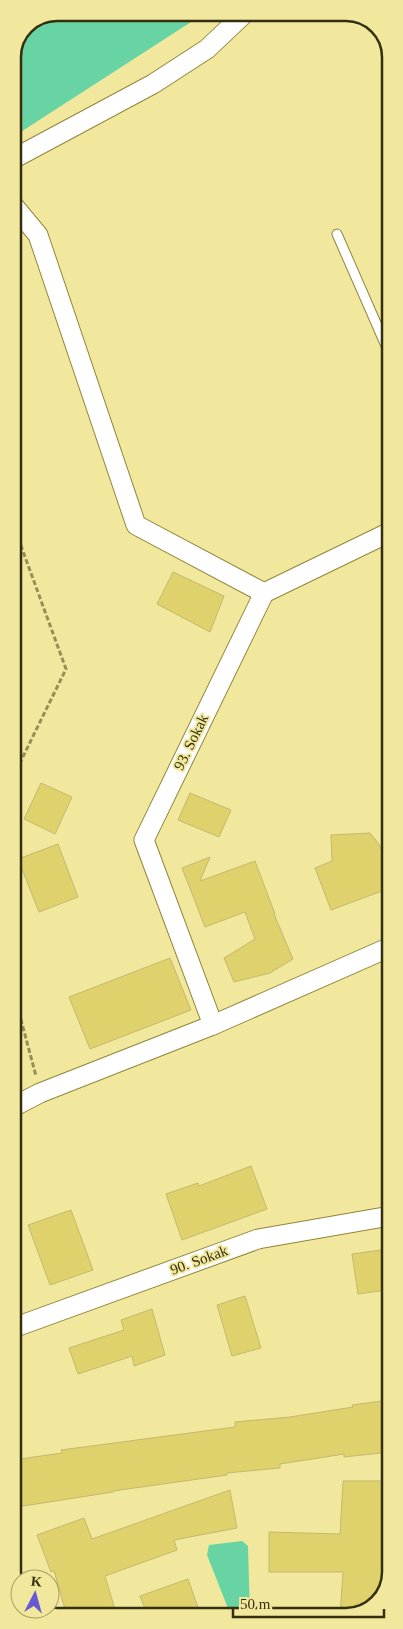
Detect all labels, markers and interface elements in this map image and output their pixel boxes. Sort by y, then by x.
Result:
street label: 93. Sokak [171,711,212,772]
street label: 90. Sokak [168,1242,230,1278]
north arrow [10,1569,60,1619]
text: K [30,1574,43,1590]
scale bar [233,1586,384,1618]
text: 50 m [240,1596,271,1612]

